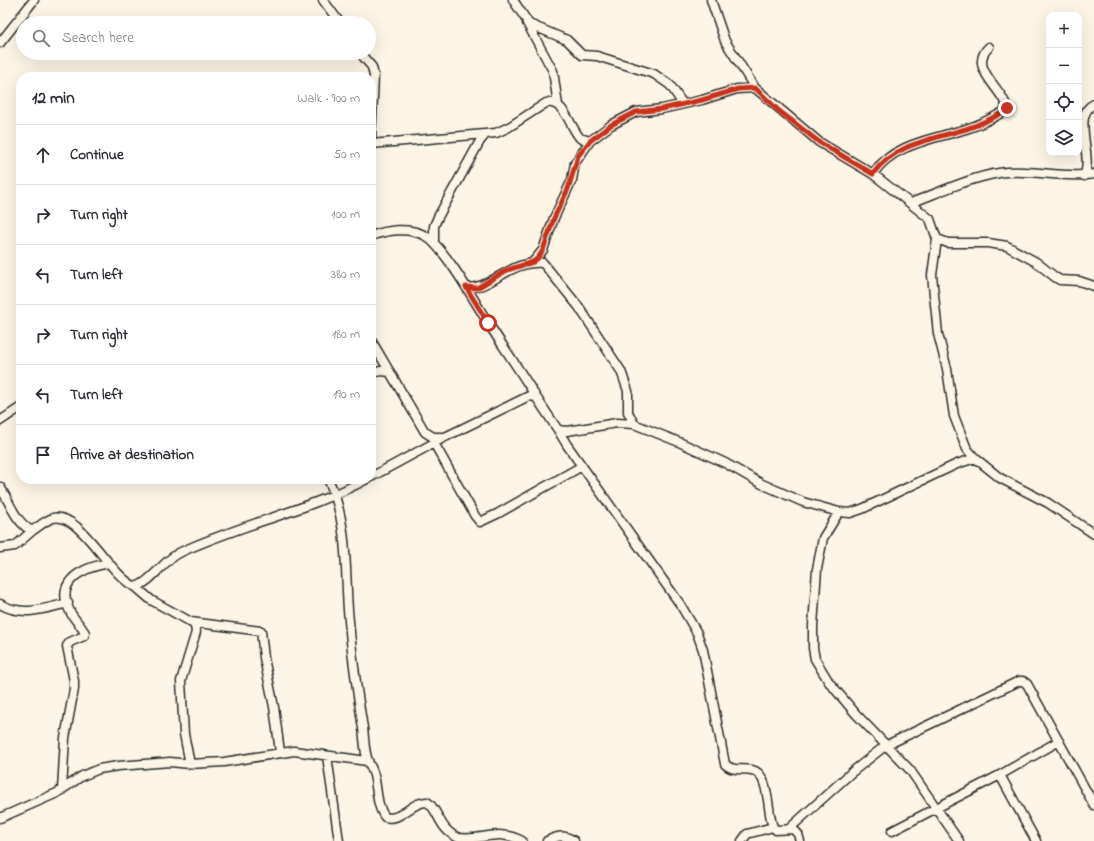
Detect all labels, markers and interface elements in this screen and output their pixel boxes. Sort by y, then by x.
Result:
map controls [1046,12,1082,156]
button: + [1046,12,1082,48]
search box [16,16,376,60]
icon: search [30,27,52,49]
text: Search here [62,27,134,49]
button: − [1046,48,1082,84]
button: locate [1046,84,1082,120]
text: 12 min [32,86,75,111]
text: Walk · 900 m [297,89,360,108]
route end [998,99,1016,117]
button: layers [1046,120,1082,156]
icon: ahead [32,144,54,166]
text: Continue [70,144,124,166]
text: 50 m [334,145,360,164]
icon: right [32,204,54,226]
text: Turn right [70,204,128,226]
text: 100 m [331,205,360,224]
icon: left [32,264,54,286]
text: Turn left [70,264,123,286]
text: 380 m [331,265,360,284]
route start [479,314,497,332]
icon: right [32,324,54,346]
text: Turn right [70,324,128,346]
text: 180 m [332,325,360,344]
icon: left [32,384,54,406]
text: Turn left [70,384,123,406]
text: 190 m [333,385,360,404]
icon: arrive [32,444,54,466]
text: Arrive at destination [70,444,194,466]

